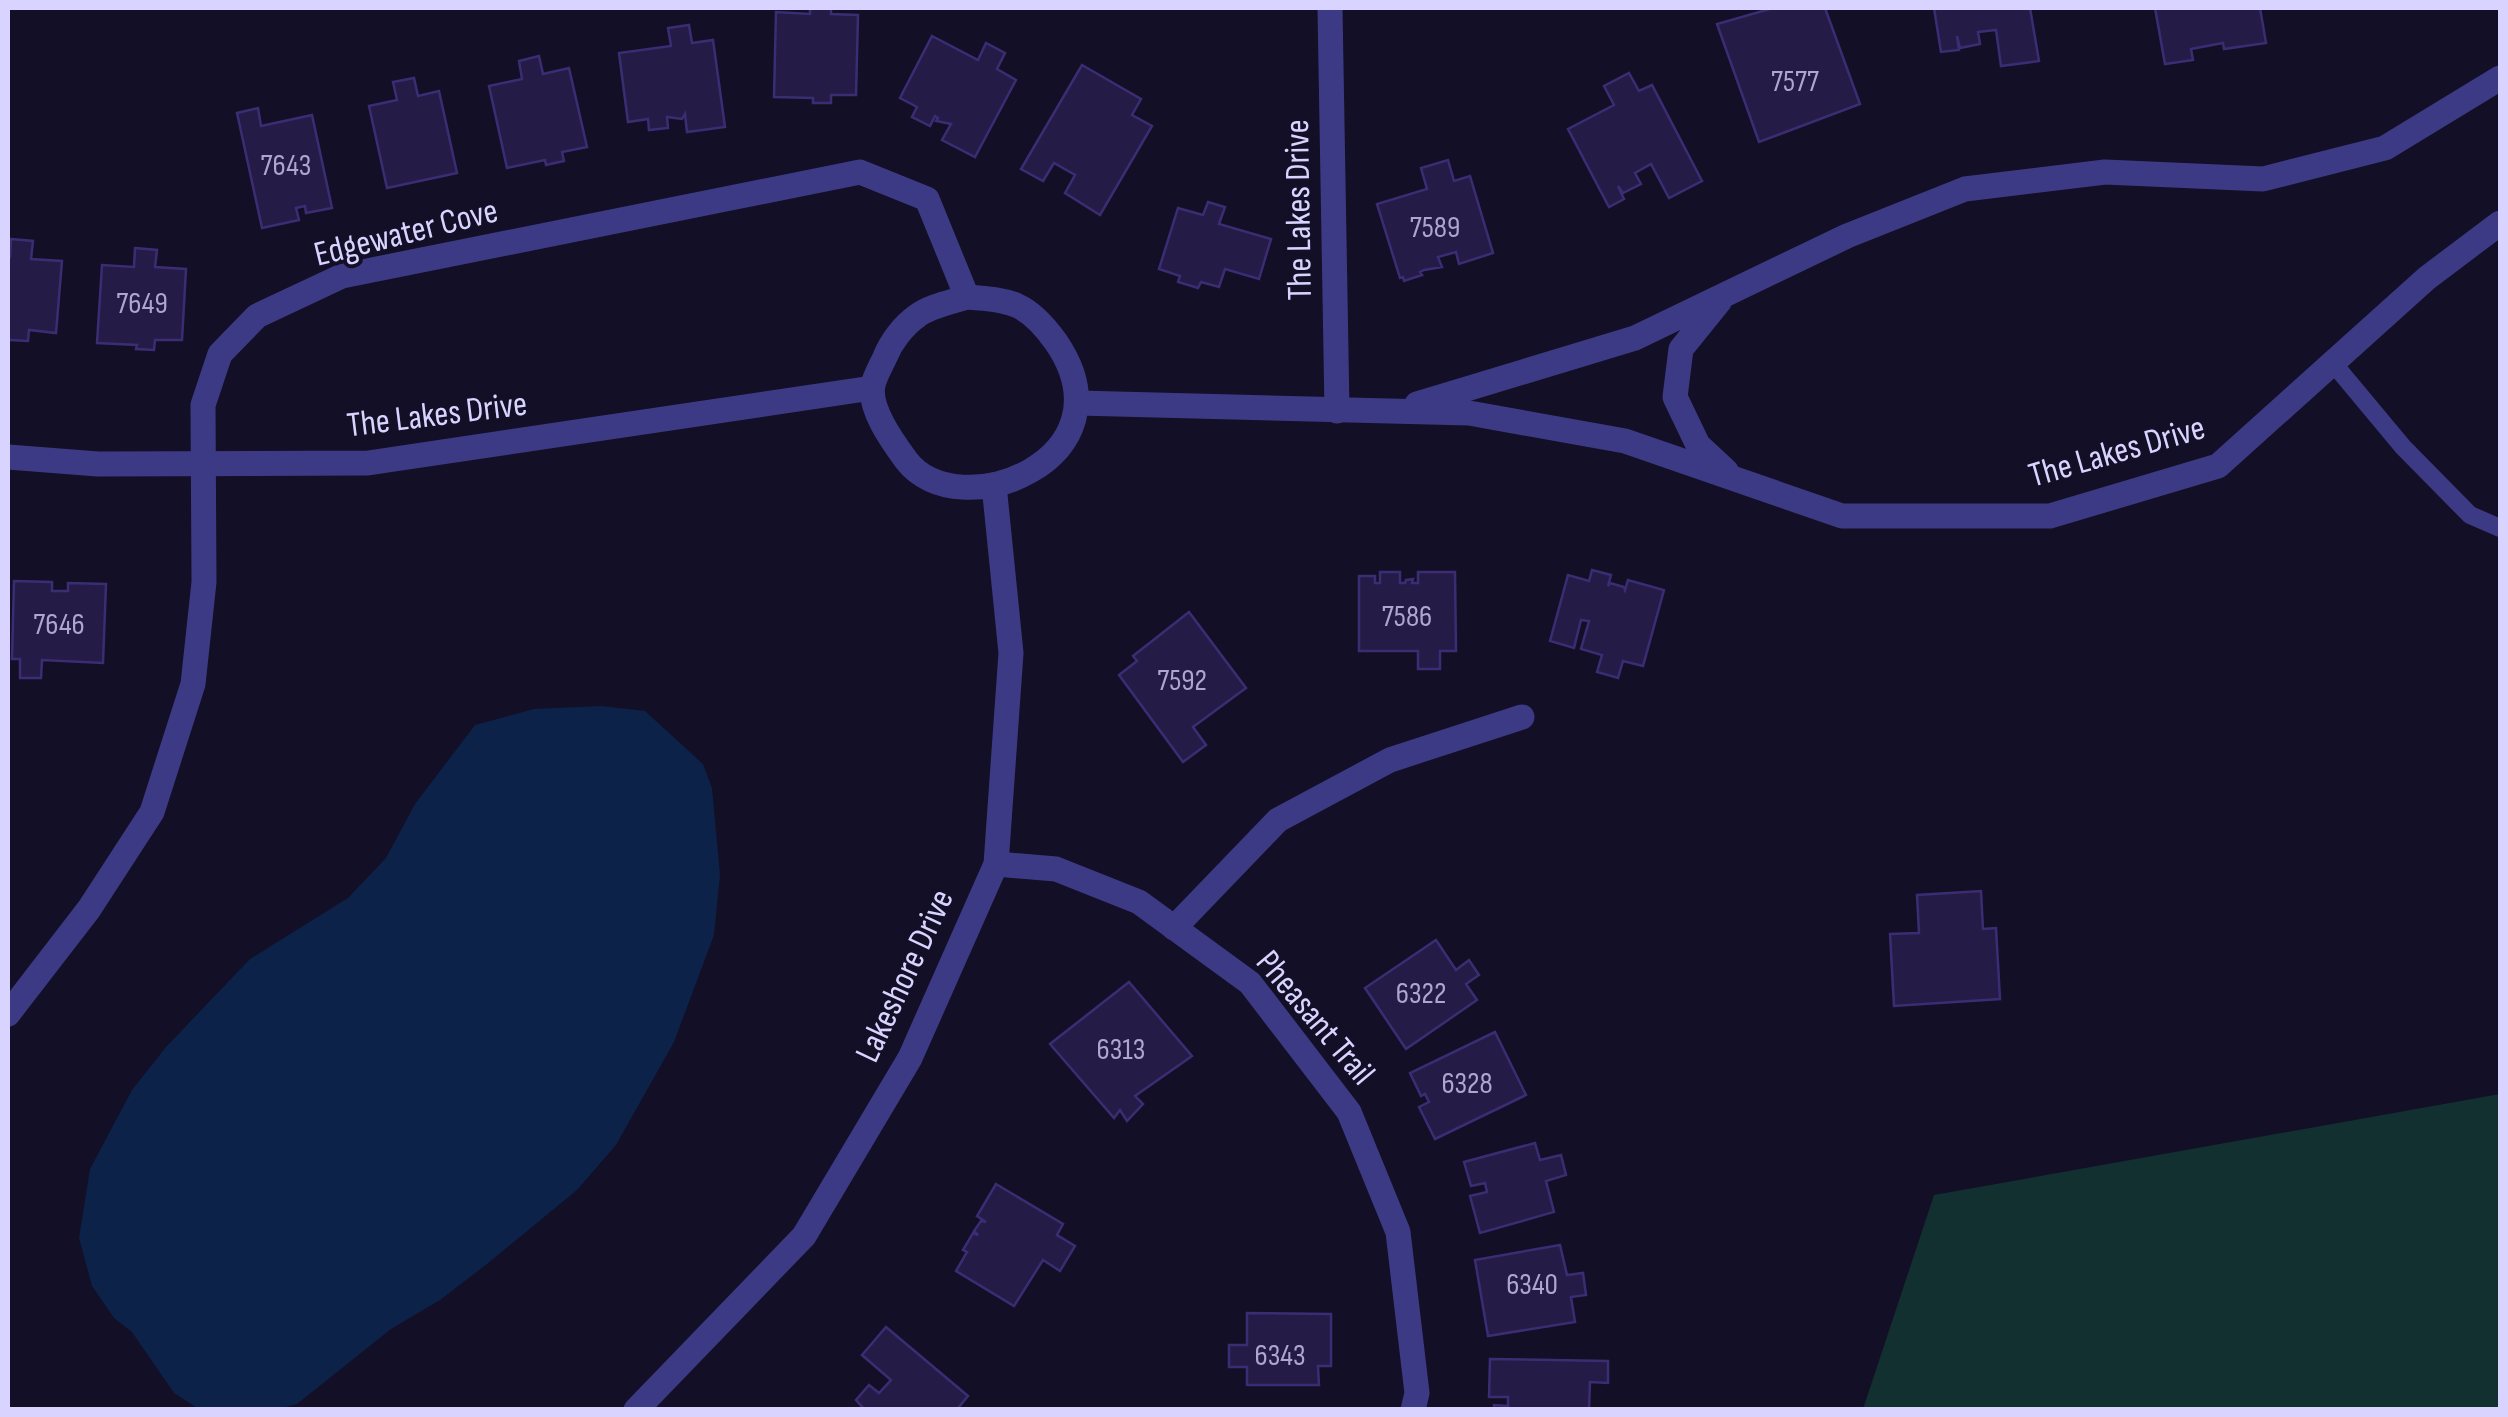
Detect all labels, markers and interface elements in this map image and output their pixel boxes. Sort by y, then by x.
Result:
house number: 7577 [1771,64,1819,100]
street label: The Lakes Drive [1276,119,1322,301]
house number: 7643 [261,148,311,184]
street label: Edgewater Cove [310,189,502,277]
house number: 7589 [1410,210,1460,246]
house number: 7649 [116,286,168,322]
street label: The Lakes Drive [345,383,529,447]
street label: The Lakes Drive [2024,406,2210,498]
house number: 7586 [1382,599,1432,635]
house number: 7646 [33,607,85,643]
house number: 7592 [1157,663,1207,699]
street label: Lakeshore Drive [846,883,964,1069]
street label: Pheasant Trail [1246,942,1384,1094]
house number: 6322 [1396,976,1446,1012]
house number: 6313 [1097,1032,1145,1068]
house number: 6328 [1441,1066,1493,1102]
house number: 6340 [1506,1267,1558,1303]
house number: 6343 [1255,1338,1306,1374]

